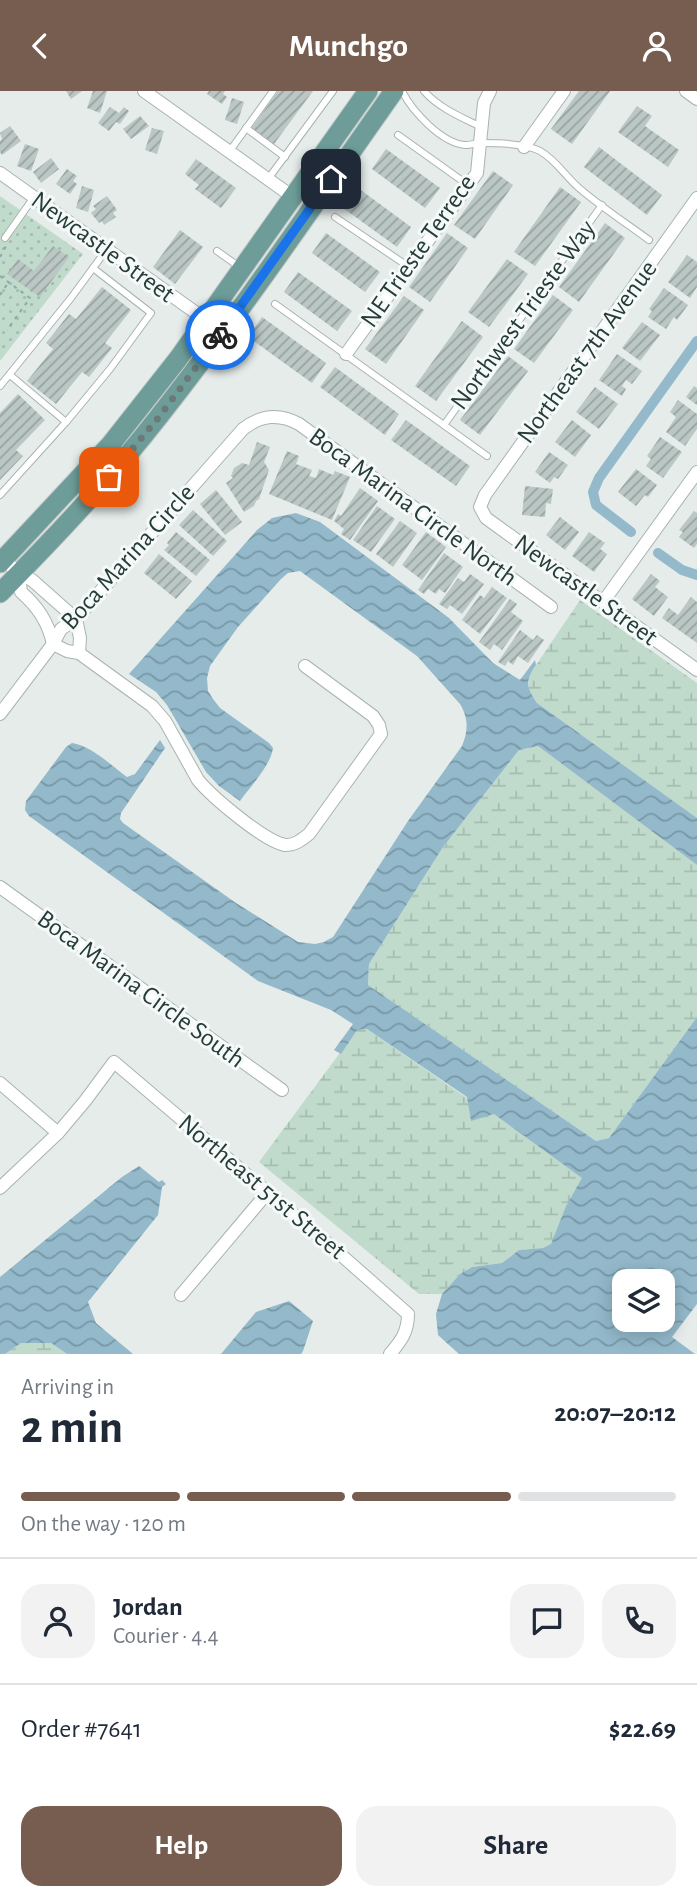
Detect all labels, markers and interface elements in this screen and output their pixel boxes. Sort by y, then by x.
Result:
icon: back [21,27,59,65]
icon: person [638,27,676,65]
text: Munchgo [289,30,408,62]
pin [301,149,361,209]
icon: home [312,160,350,198]
street label: NE Trieste Terrece [356,170,480,332]
street label: Newcastle Street [27,187,179,307]
street label: Northwest Trieste Way [446,216,600,414]
street label: Northeast 7th Avenue [512,256,662,448]
courier [185,300,255,370]
icon: bike [201,316,239,354]
street label: Boca Marina Circle North [304,423,522,591]
pin [79,447,139,507]
icon: bag [90,458,128,496]
street label: Boca Marina Circle [56,479,200,635]
street label: Newcastle Street [510,530,662,650]
street label: Boca Marina Circle South [32,905,250,1073]
street label: Northeast 51st Street [173,1110,351,1264]
map controls [612,1269,675,1332]
button: layers [612,1269,675,1332]
text: Arriving in [21,1376,114,1399]
text: 20:07–20:12 [554,1400,676,1426]
text: 2 min [21,1405,123,1451]
text: On the way · 120 m [21,1513,186,1536]
button: person [21,1584,95,1658]
button: chat [510,1584,584,1658]
button: phone [602,1584,676,1658]
text: Jordan [113,1594,183,1620]
text: Courier · 4.4 [113,1625,219,1648]
text: Order #7641 [21,1716,142,1742]
text: $22.69 [609,1716,676,1742]
button: Help [21,1806,342,1886]
button: Share [356,1806,676,1886]

